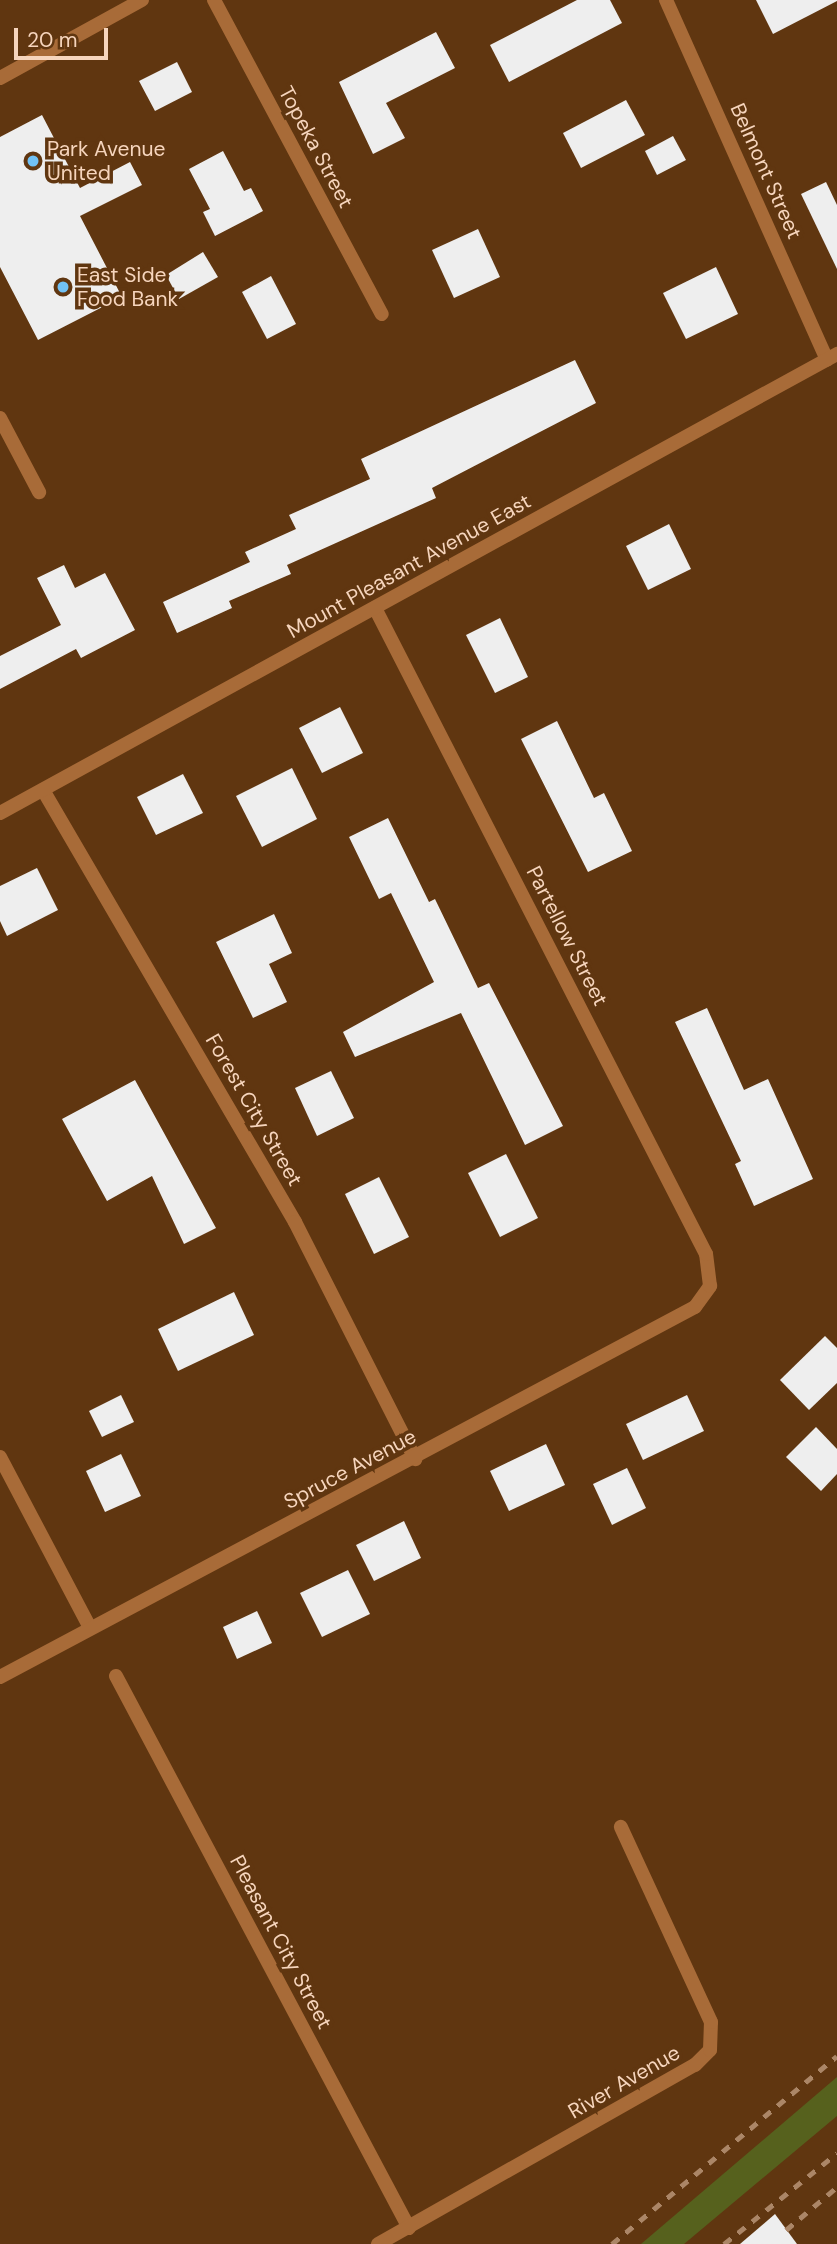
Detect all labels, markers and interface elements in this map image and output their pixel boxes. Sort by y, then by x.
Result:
scale bar [18,14,112,58]
text: 20 m [27,26,78,54]
street label: Topeka Street [273,82,359,212]
street label: Belmont Street [725,99,807,243]
place label: Park Avenue United [47,136,165,186]
marker: Park Avenue United [25,153,41,169]
place label: East Side Food Bank [77,262,178,312]
marker: East Side Food Bank [55,279,71,295]
street label: Mount Pleasant Avenue East [283,488,535,644]
street label: Partellow Street [521,862,613,1010]
street label: Forest City Street [200,1029,308,1191]
street label: Spruce Avenue [280,1424,420,1514]
street label: Pleasant City Street [225,1851,337,2033]
street label: River Avenue [564,2040,684,2124]

